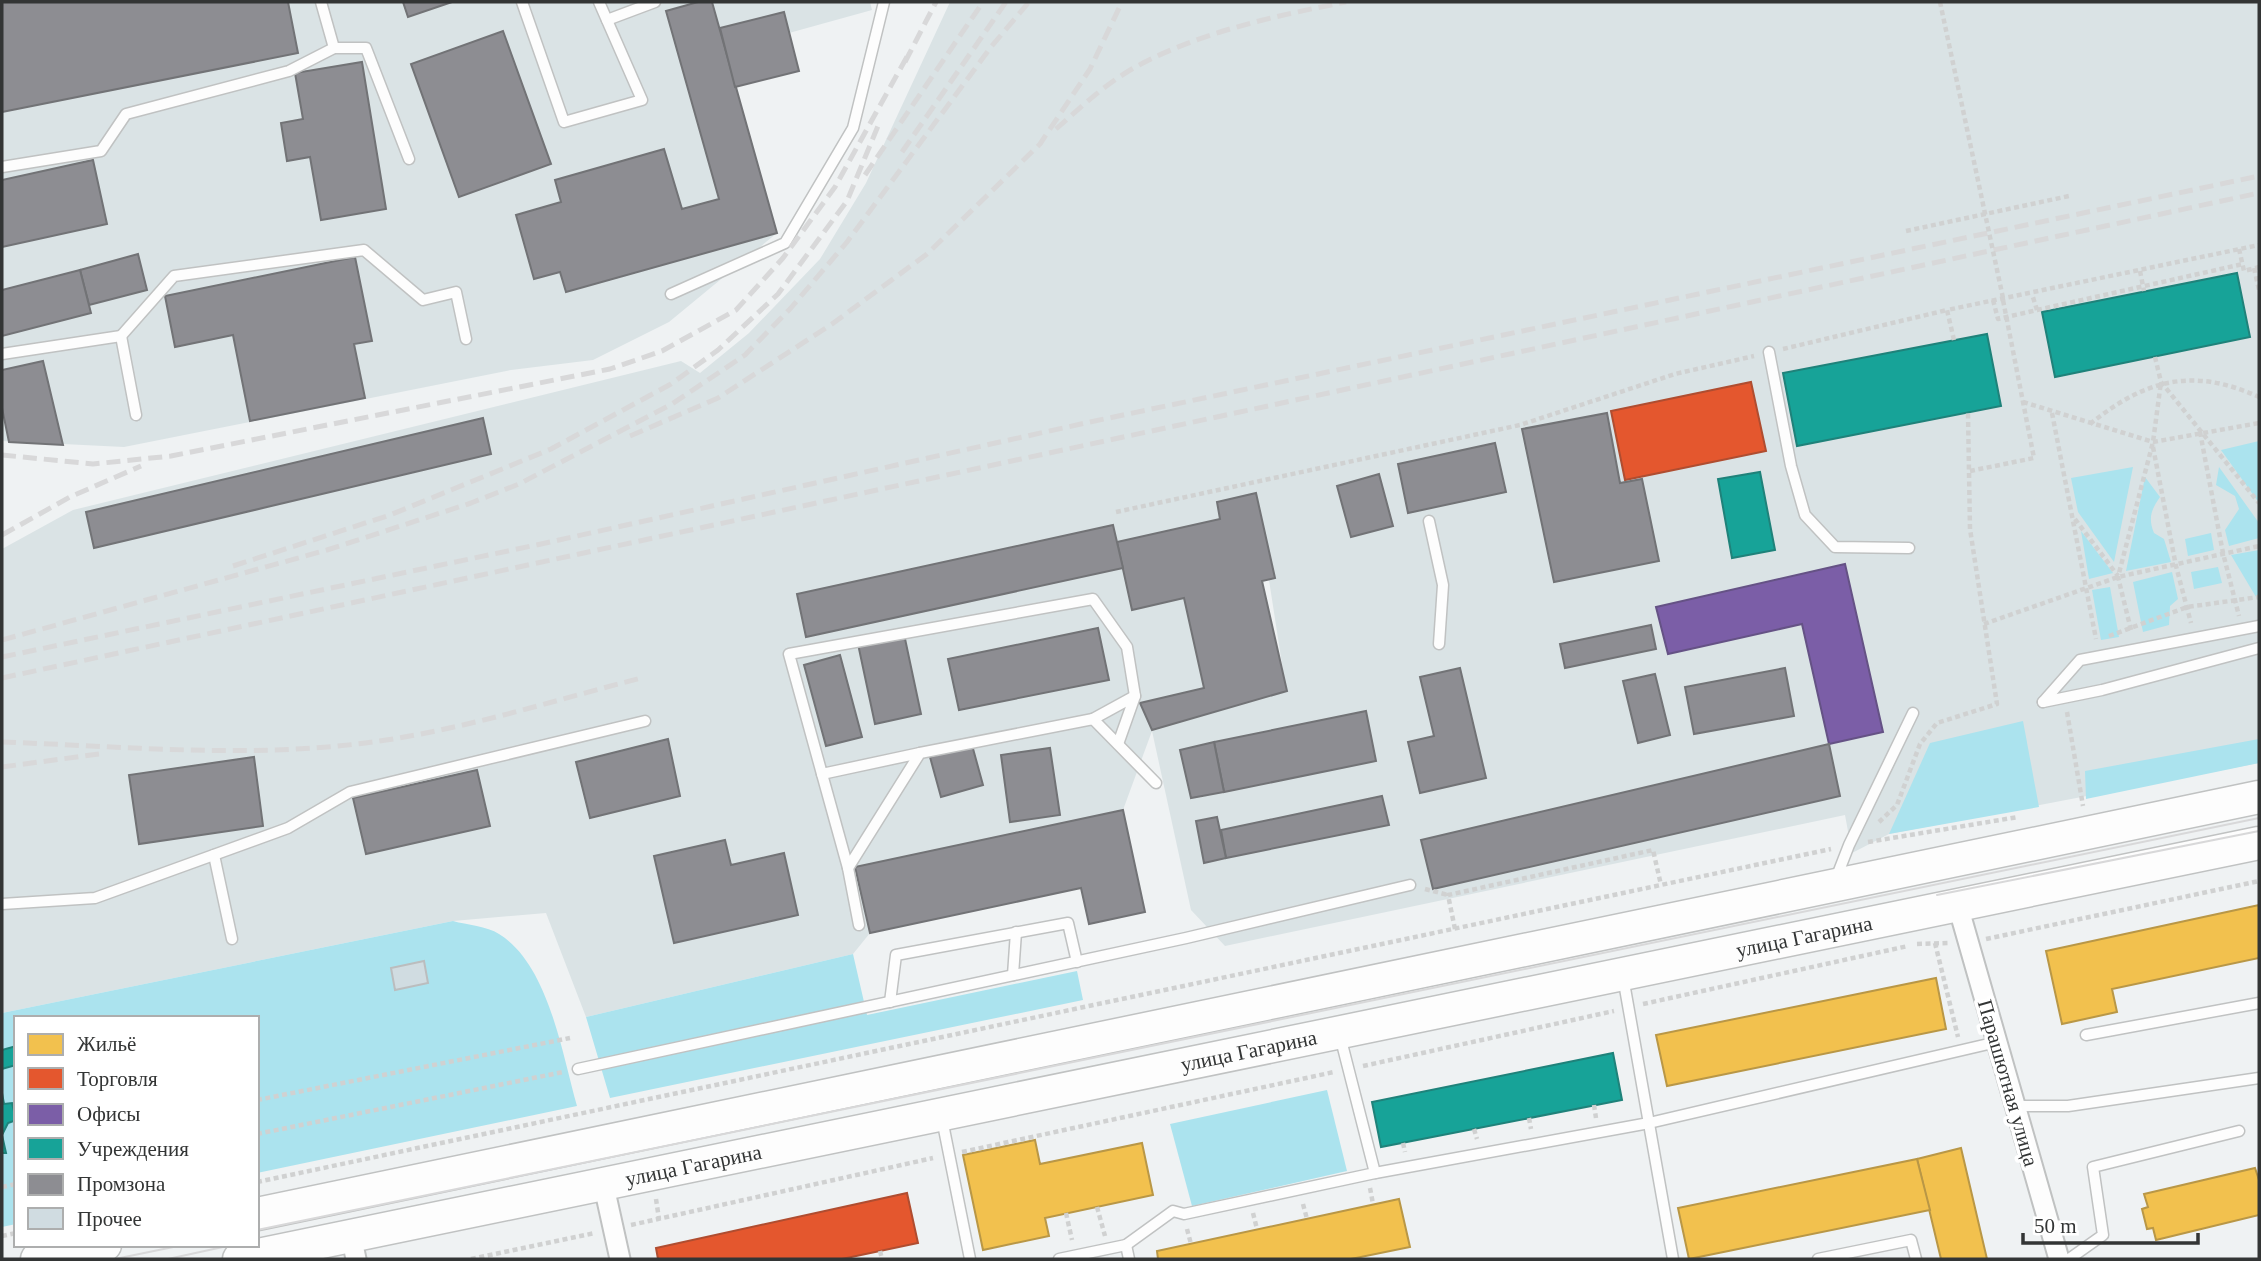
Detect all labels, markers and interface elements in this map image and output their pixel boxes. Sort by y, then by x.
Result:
street label: улица Гагарина [1734,911,1875,962]
street label: Парашютная улица [1973,997,2043,1170]
legend [14,1016,259,1247]
street label: улица Гагарина [1179,1025,1320,1077]
text: Жильё [77,1032,136,1056]
text: Торговля [77,1067,158,1091]
text: Офисы [77,1102,140,1126]
text: Учреждения [77,1137,189,1161]
street label: улица Гагарина [623,1140,764,1191]
text: Промзона [77,1172,166,1196]
scale bar [2023,1202,2198,1246]
text: Прочее [77,1207,142,1231]
text: 50 m [2034,1214,2077,1238]

